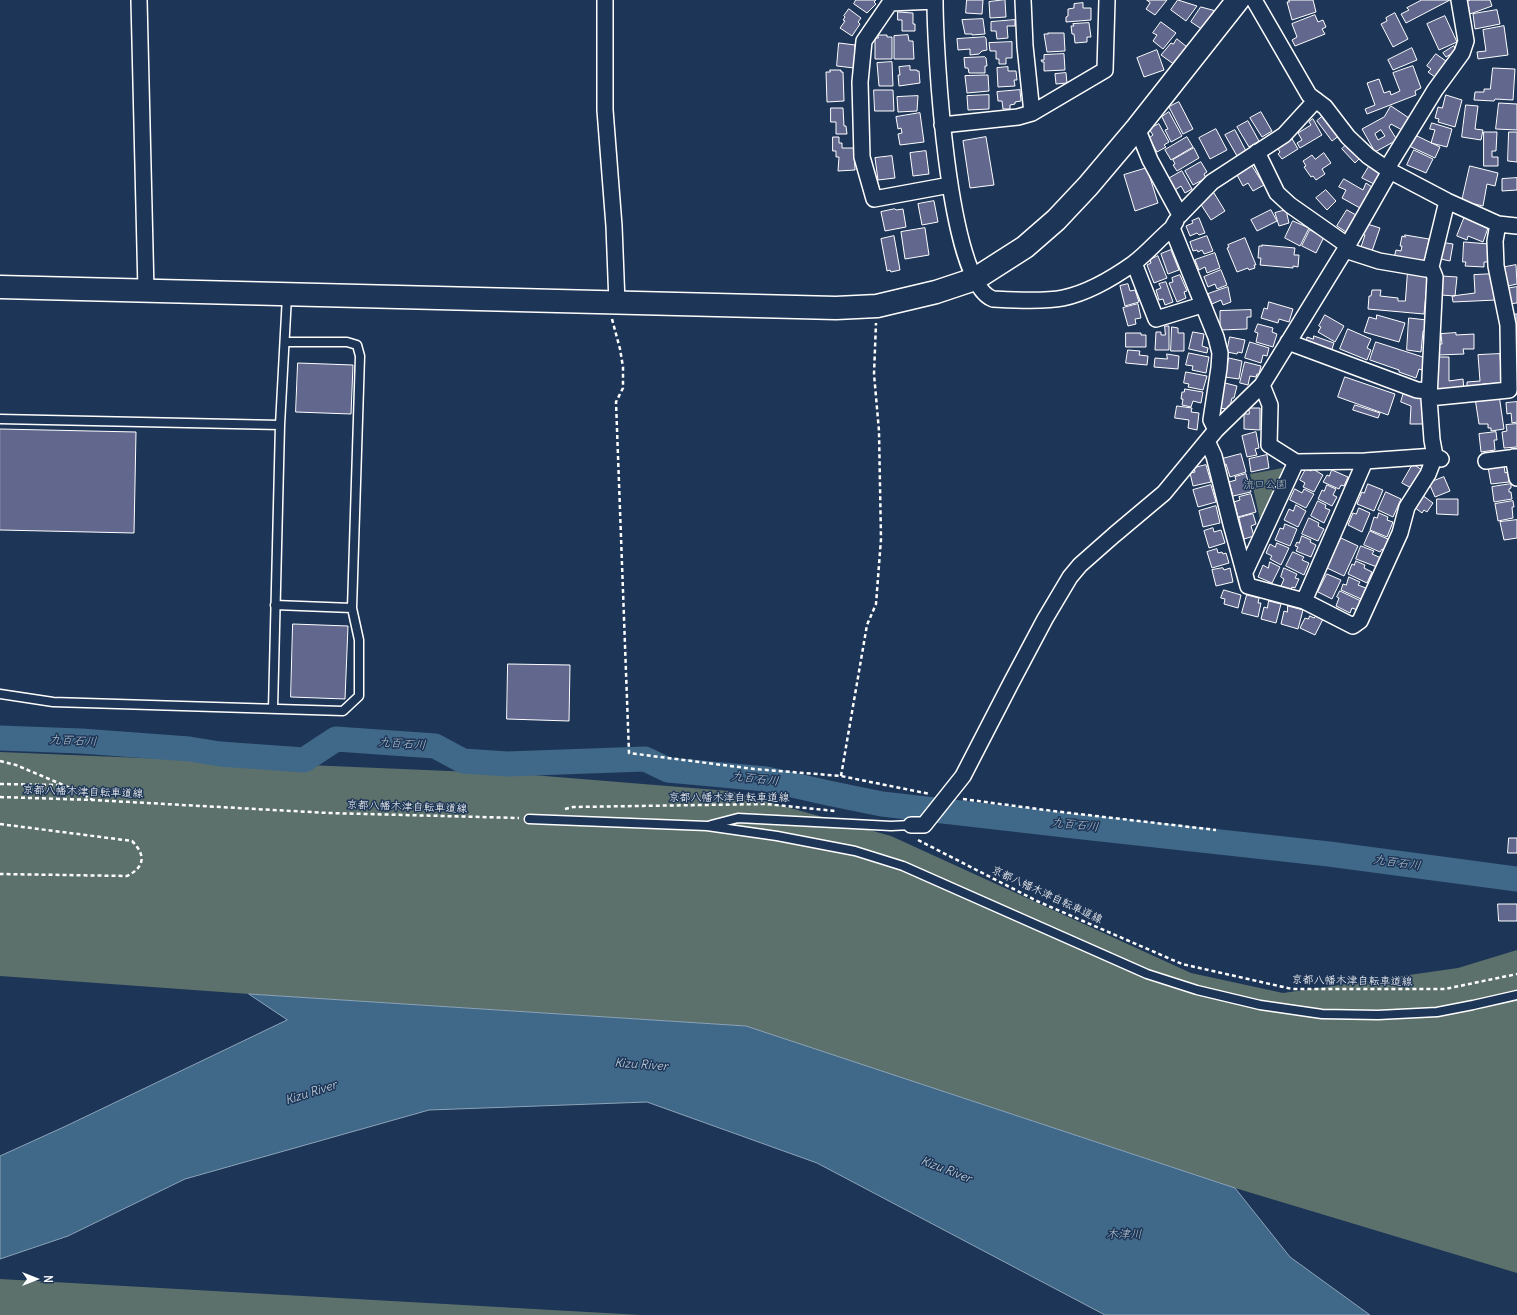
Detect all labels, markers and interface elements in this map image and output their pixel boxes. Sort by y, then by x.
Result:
park label: 流口公園 [1243,478,1287,492]
water label: 九百石川 [49,733,97,749]
water label: 九百石川 [378,735,426,753]
water label: 九百石川 [730,769,780,789]
street label: 京都八幡木津自転車道線 [22,783,144,801]
street label: 京都八幡木津自転車道線 [669,791,789,805]
street label: 京都八幡木津自転車道線 [346,798,468,816]
water label: 九百石川 [1050,815,1100,835]
water label: 九百石川 [1372,853,1422,873]
street label: 京都八幡木津自転車道線 [989,863,1105,927]
street label: 京都八幡木津自転車道線 [1291,973,1413,989]
water label: Kizu River [614,1056,668,1074]
water label: Kizu River [283,1078,339,1108]
water label: Kizu River [919,1154,973,1186]
water label: 木津川 [1106,1228,1142,1242]
north arrow [16,1259,56,1299]
text: N [41,1275,55,1283]

